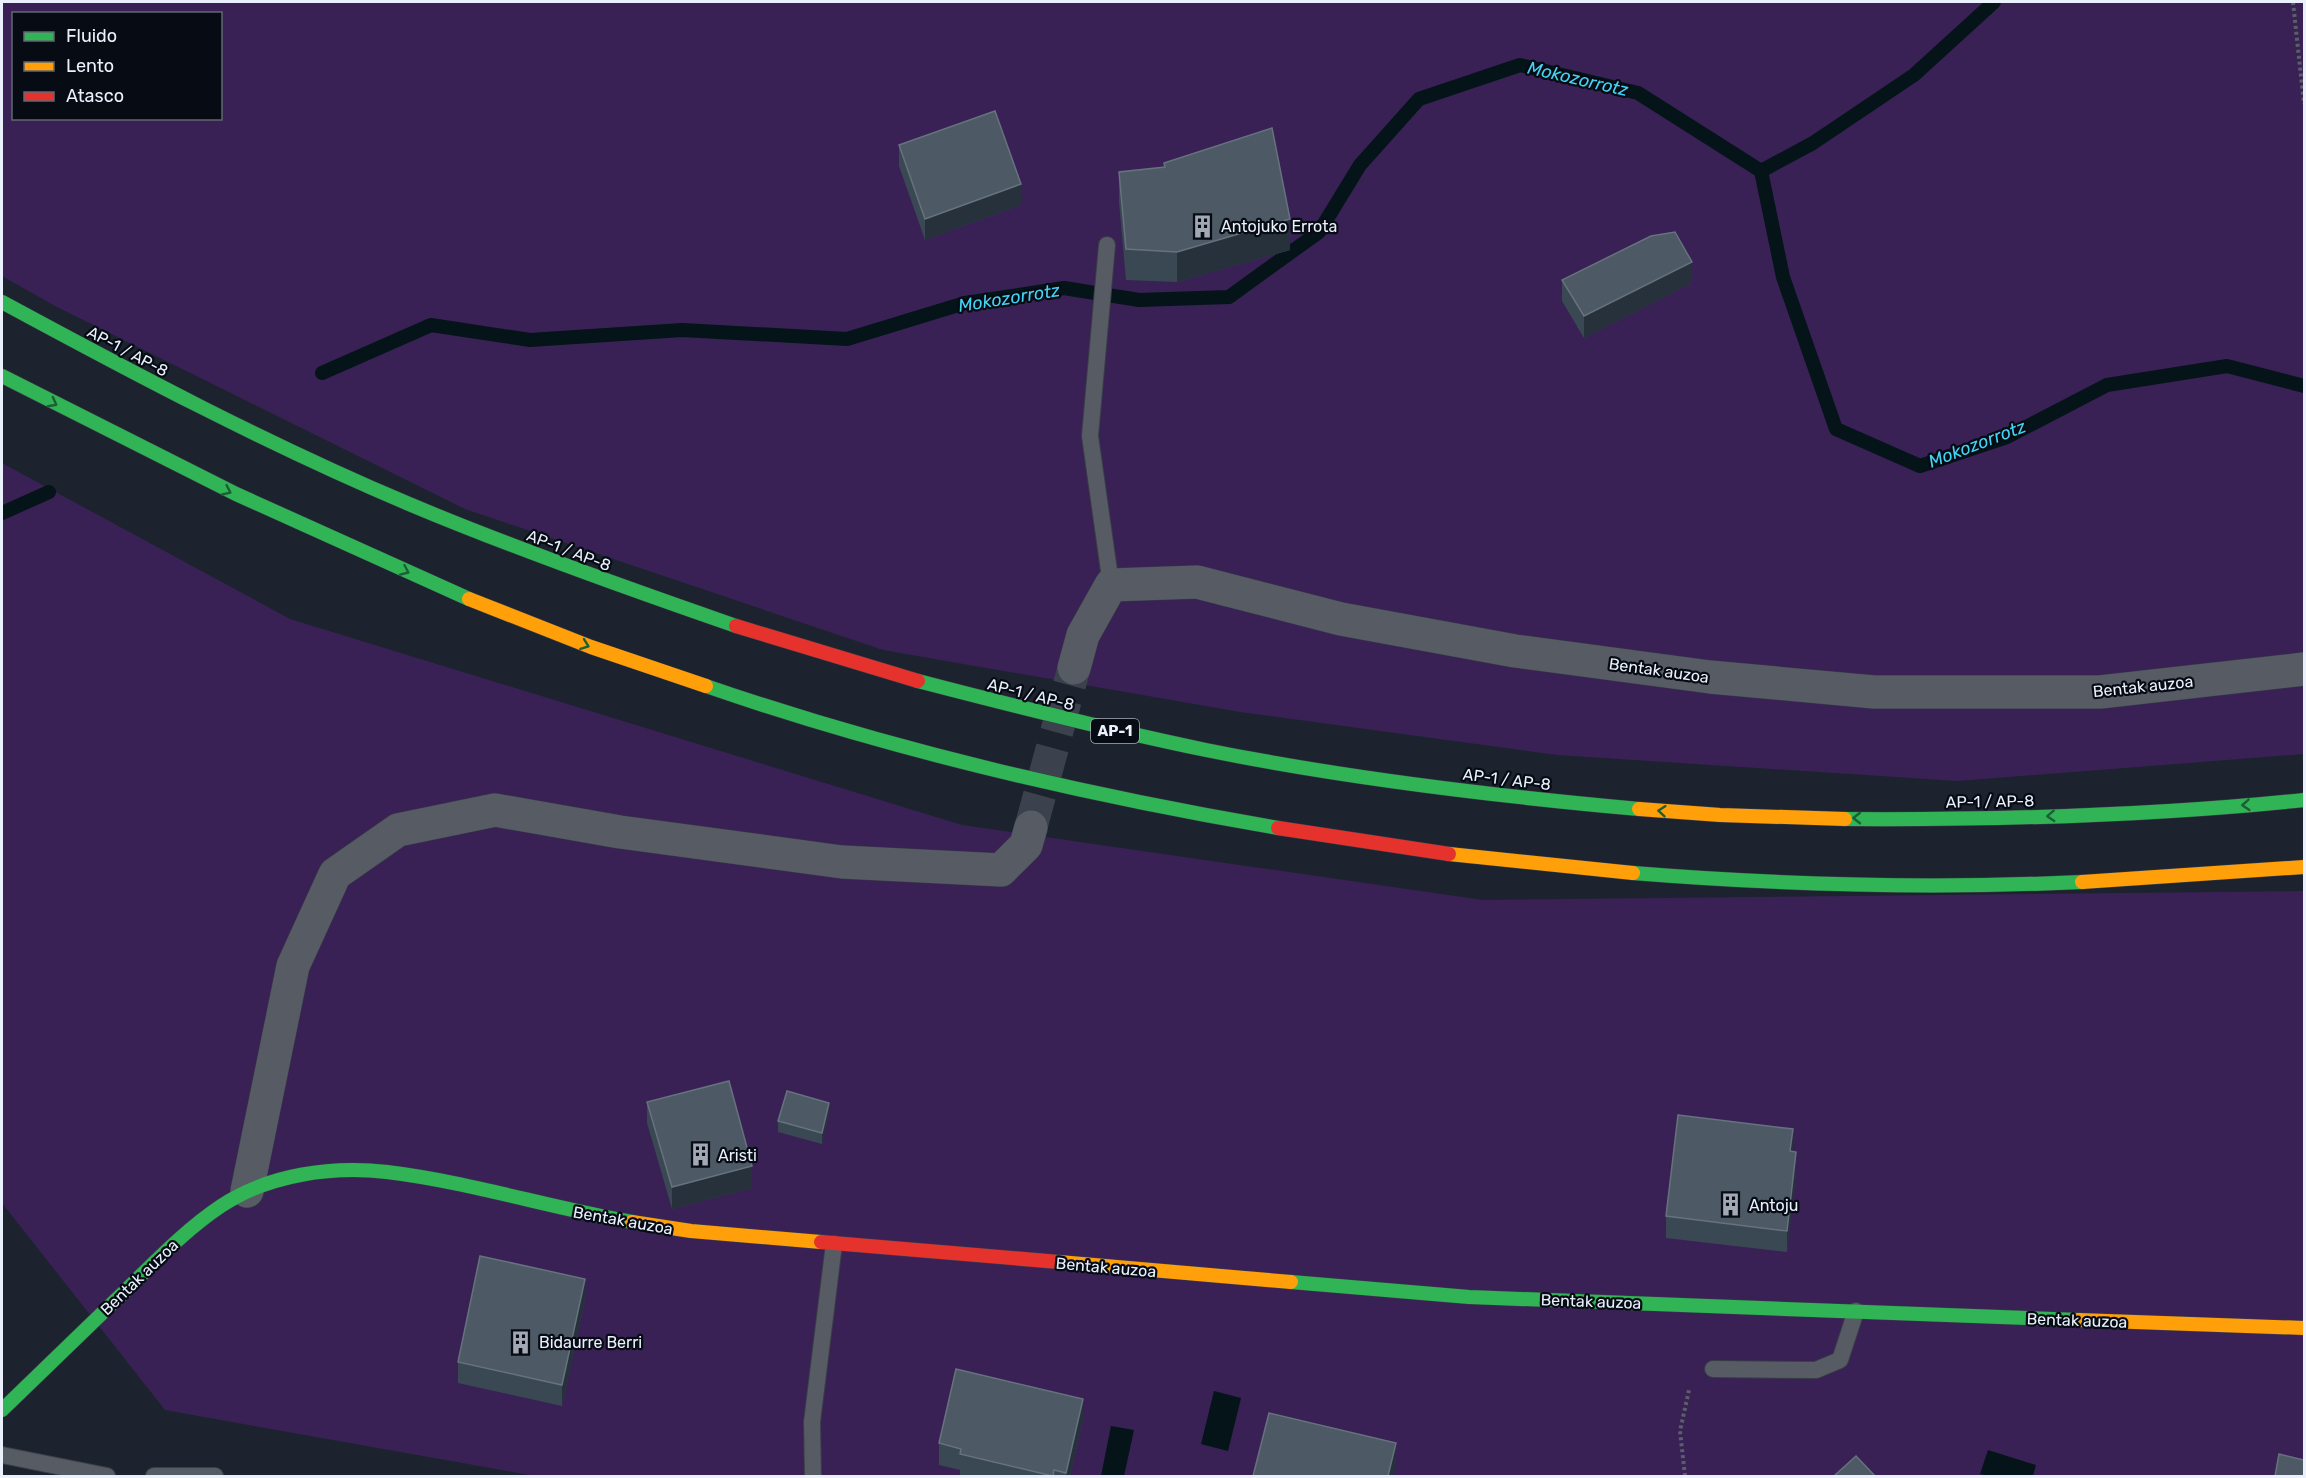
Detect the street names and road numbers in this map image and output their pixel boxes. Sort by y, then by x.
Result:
street label: AP-1 / AP-8 [84,322,171,381]
street label: AP-1 / AP-8 [524,526,614,575]
street label: Bentak auzoa [1608,654,1710,687]
street label: Bentak auzoa [2092,672,2194,701]
street label: AP-1 / AP-8 [986,675,1076,714]
road number: AP-1 [1091,719,1139,743]
street label: AP-1 / AP-8 [1462,765,1552,794]
street label: AP-1 / AP-8 [1946,791,2034,812]
street label: Bentak auzoa [572,1202,674,1239]
street label: Bentak auzoa [96,1235,182,1319]
street label: Bentak auzoa [1055,1254,1157,1281]
street label: Bentak auzoa [1540,1290,1642,1313]
street label: Bentak auzoa [2026,1309,2128,1332]

